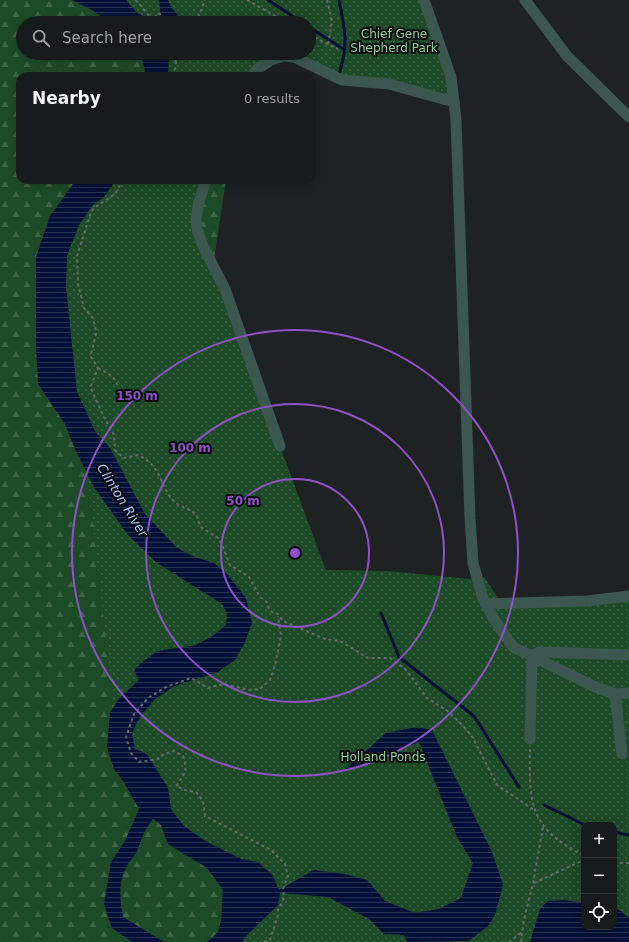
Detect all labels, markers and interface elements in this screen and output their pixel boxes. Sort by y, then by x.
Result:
search box [16,16,316,60]
icon: search [30,27,52,49]
park label: Chief Gene Shepherd Park [350,27,438,55]
text: Search here [62,29,152,47]
text: Nearby [32,88,101,108]
text: 0 results [244,91,300,106]
text: 150 m [116,389,158,403]
text: 100 m [169,441,211,455]
water label: Clinton River [94,461,152,541]
text: 50 m [226,494,260,508]
centre of rings [288,546,302,560]
park label: Holland Ponds [340,750,426,764]
map controls [581,822,617,930]
button: + [581,822,617,858]
button: − [581,858,617,894]
button: locate [581,894,617,930]

